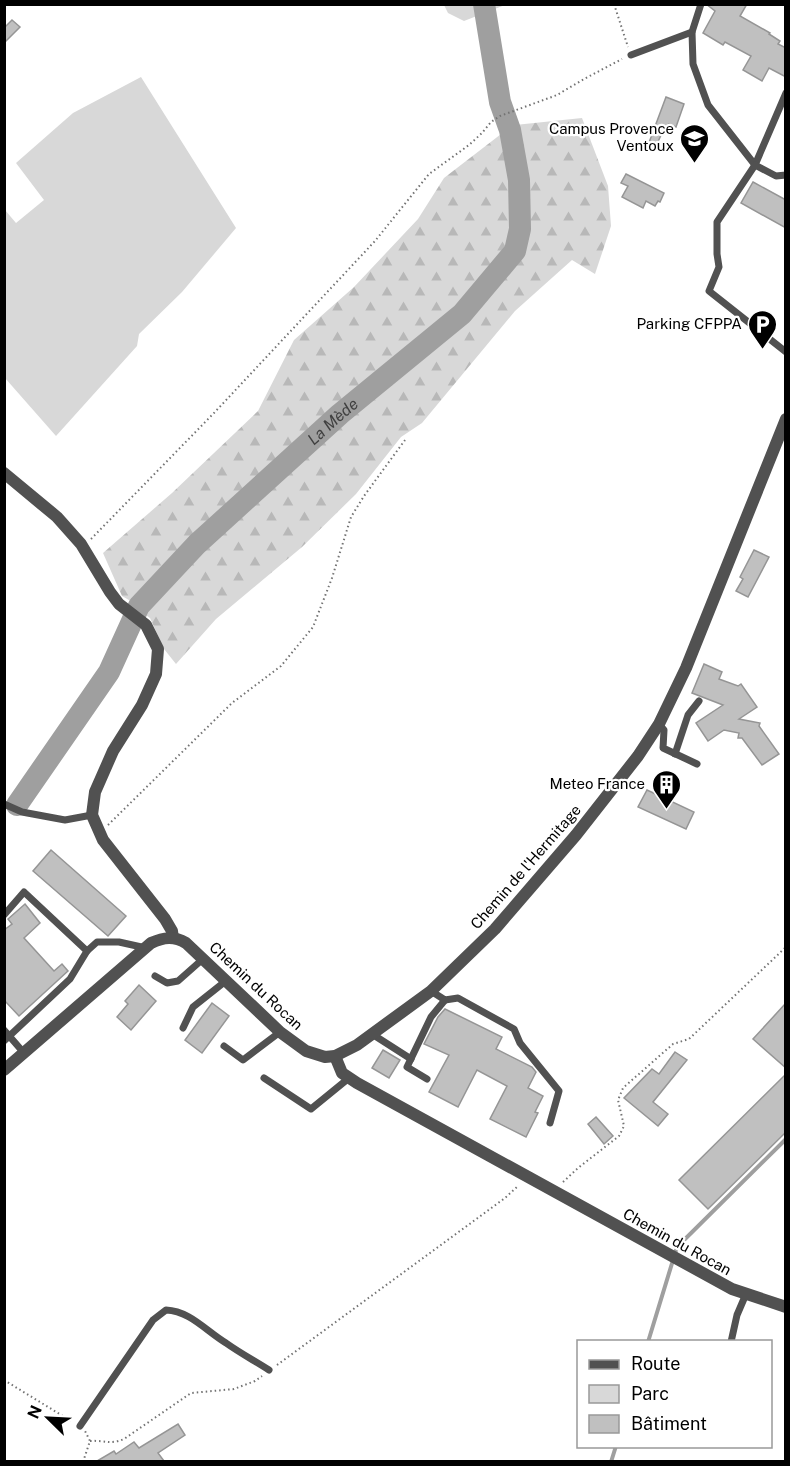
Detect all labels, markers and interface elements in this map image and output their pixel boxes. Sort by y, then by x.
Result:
place label: Campus Provence Ventoux [549,120,674,154]
school or university icon: Campus Provence Ventoux [679,122,711,164]
parking icon: Parking CFPPA [747,308,779,350]
place label: Parking CFPPA [636,315,742,332]
water label: La Mède [304,394,362,449]
building icon: Meteo France [650,768,682,810]
place label: Meteo France [549,775,645,792]
street label: Chemin de l'Hermitage [467,801,584,932]
street label: Chemin du Rocan [206,938,306,1033]
street label: Chemin du Rocan [620,1205,734,1278]
legend [577,1340,772,1448]
text: Route [631,1353,680,1374]
text: Parc [631,1383,669,1404]
north arrow [18,1388,78,1448]
text: N [24,1403,46,1422]
text: Bâtiment [631,1413,707,1434]

